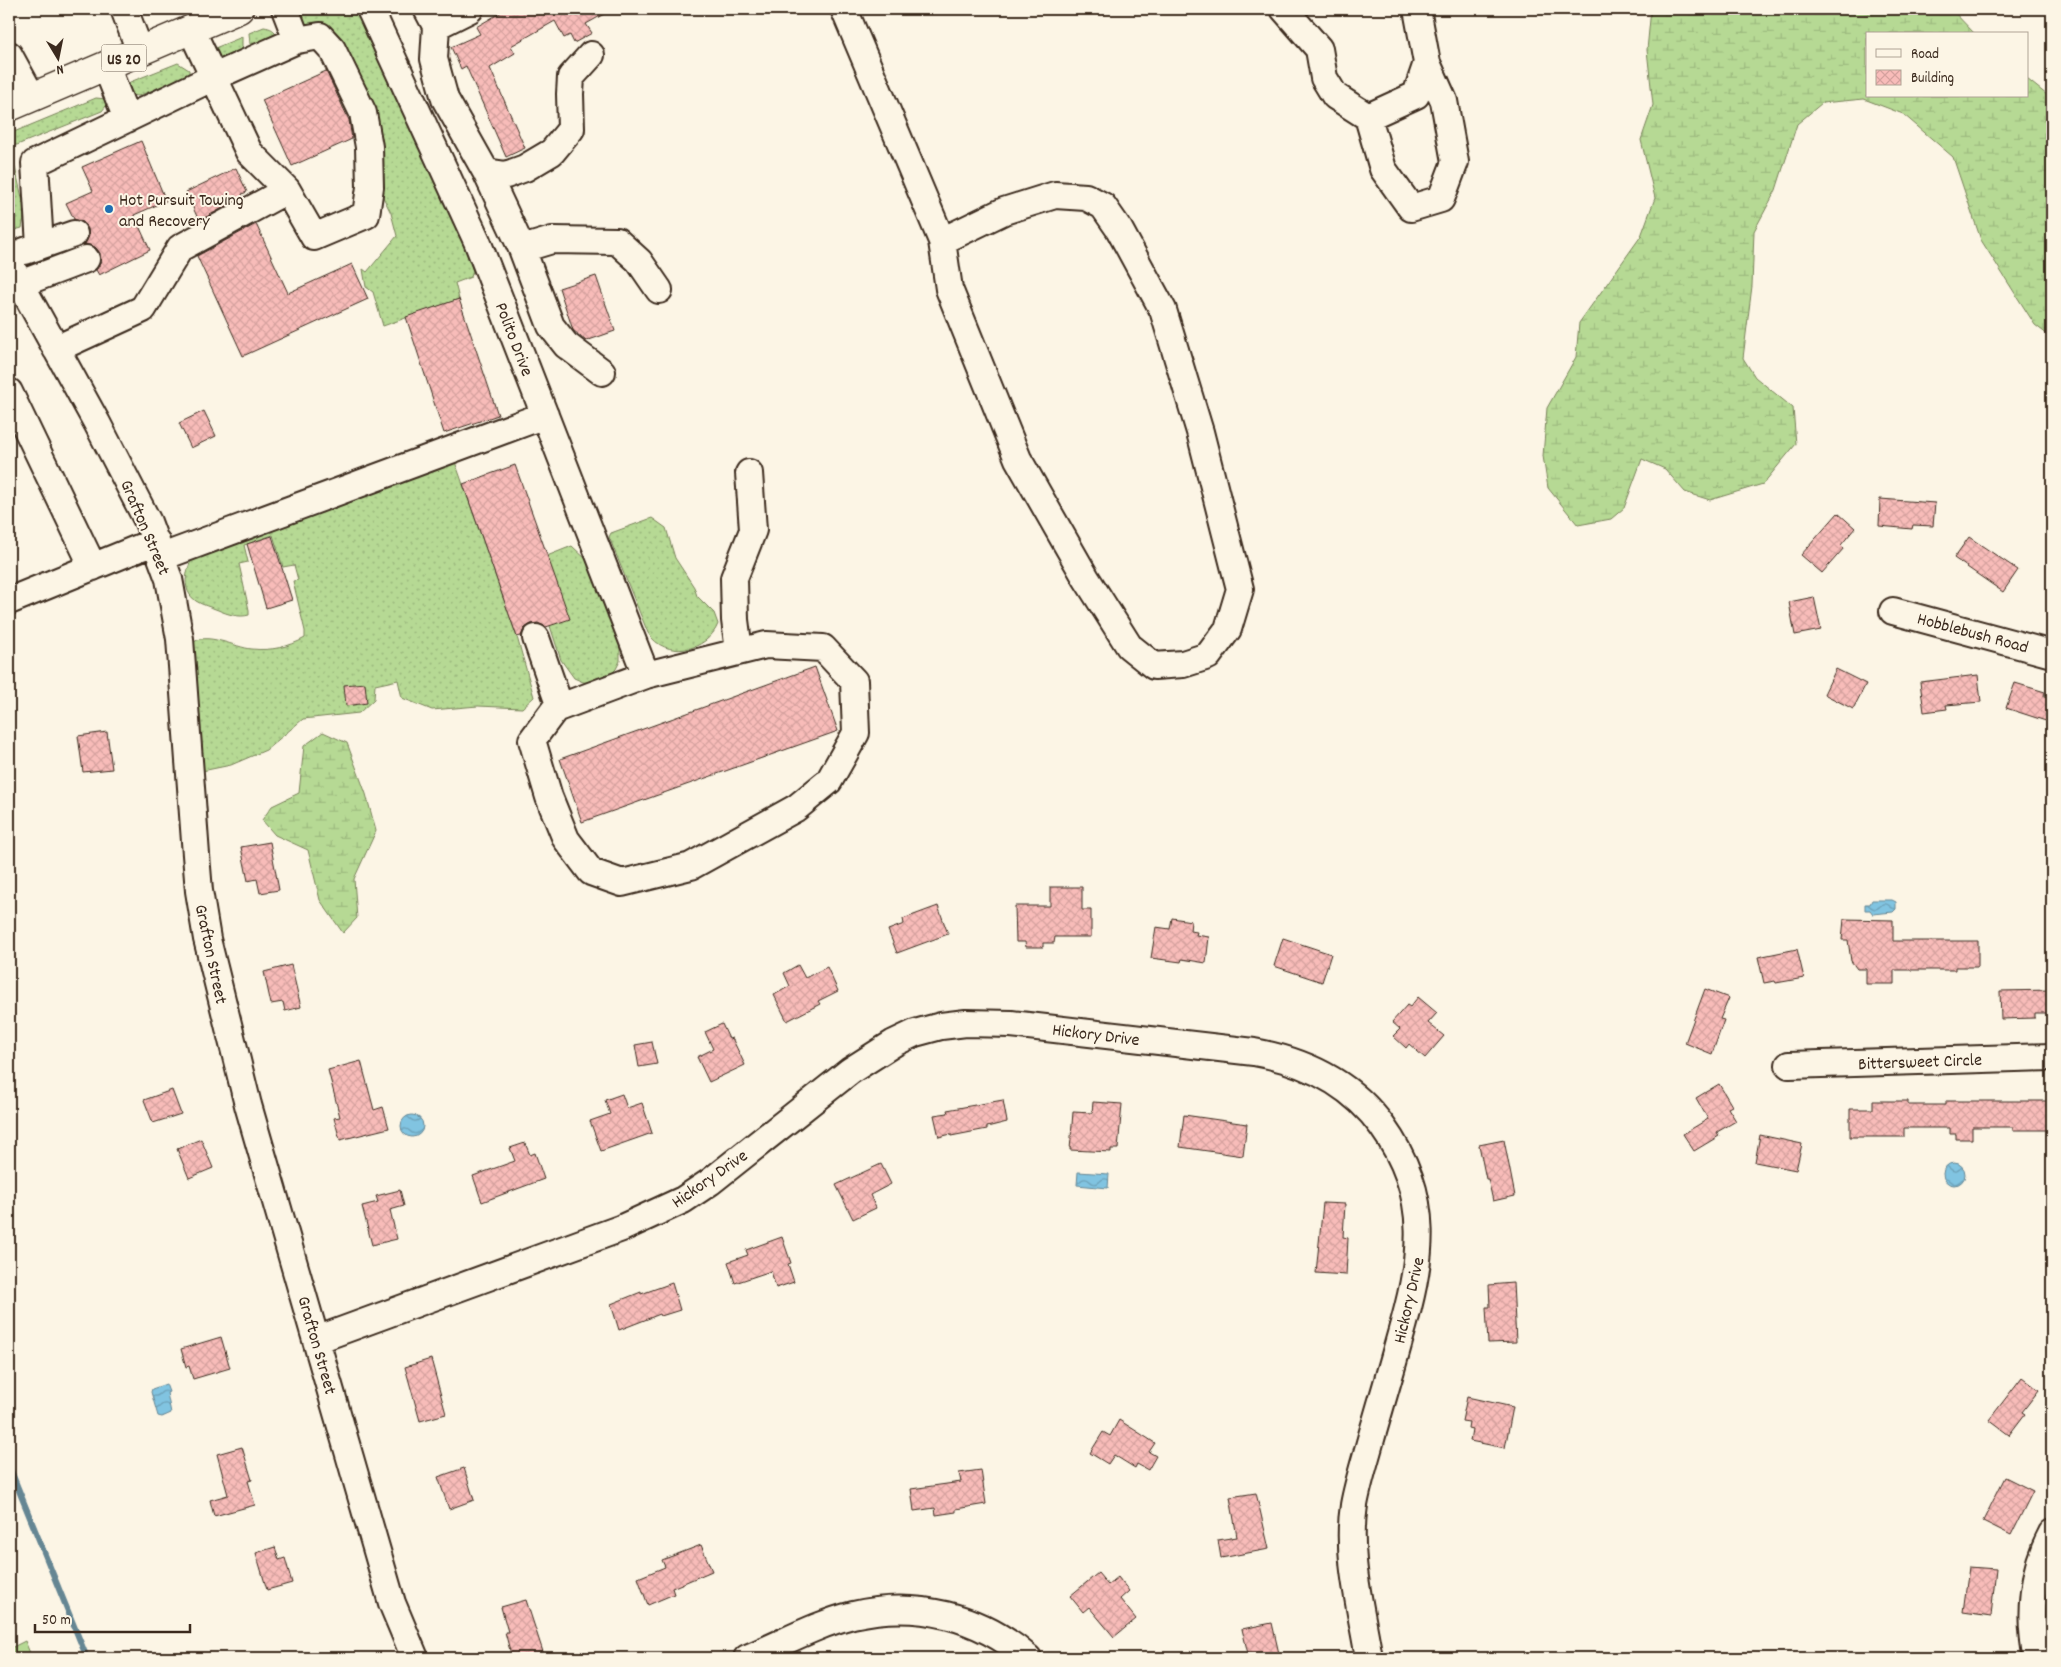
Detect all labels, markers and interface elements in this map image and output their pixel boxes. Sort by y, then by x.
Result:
north arrow [32,32,82,82]
legend [1866,32,2028,98]
road number: US 20 [102,44,146,72]
text: Road [1911,44,1939,66]
text: N [55,58,65,79]
text: Building [1911,68,1954,90]
place label: Hot Pursuit Towing and Recovery [119,189,244,235]
marker: Hot Pursuit Towing and Recovery [103,203,115,215]
street label: Polito Drive [487,299,538,380]
street label: Grafton Street [112,476,175,580]
street label: Hobblebush Road [1914,608,2031,661]
street label: Grafton Street [187,902,232,1007]
street label: Hickory Drive [1051,1019,1141,1054]
street label: Bittersweet Circle [1858,1049,1982,1078]
street label: Hickory Drive [667,1145,754,1216]
street label: Hickory Drive [1388,1255,1433,1346]
street label: Grafton Street [290,1294,342,1398]
scale bar [35,1602,190,1634]
text: 50 m [42,1610,71,1632]

